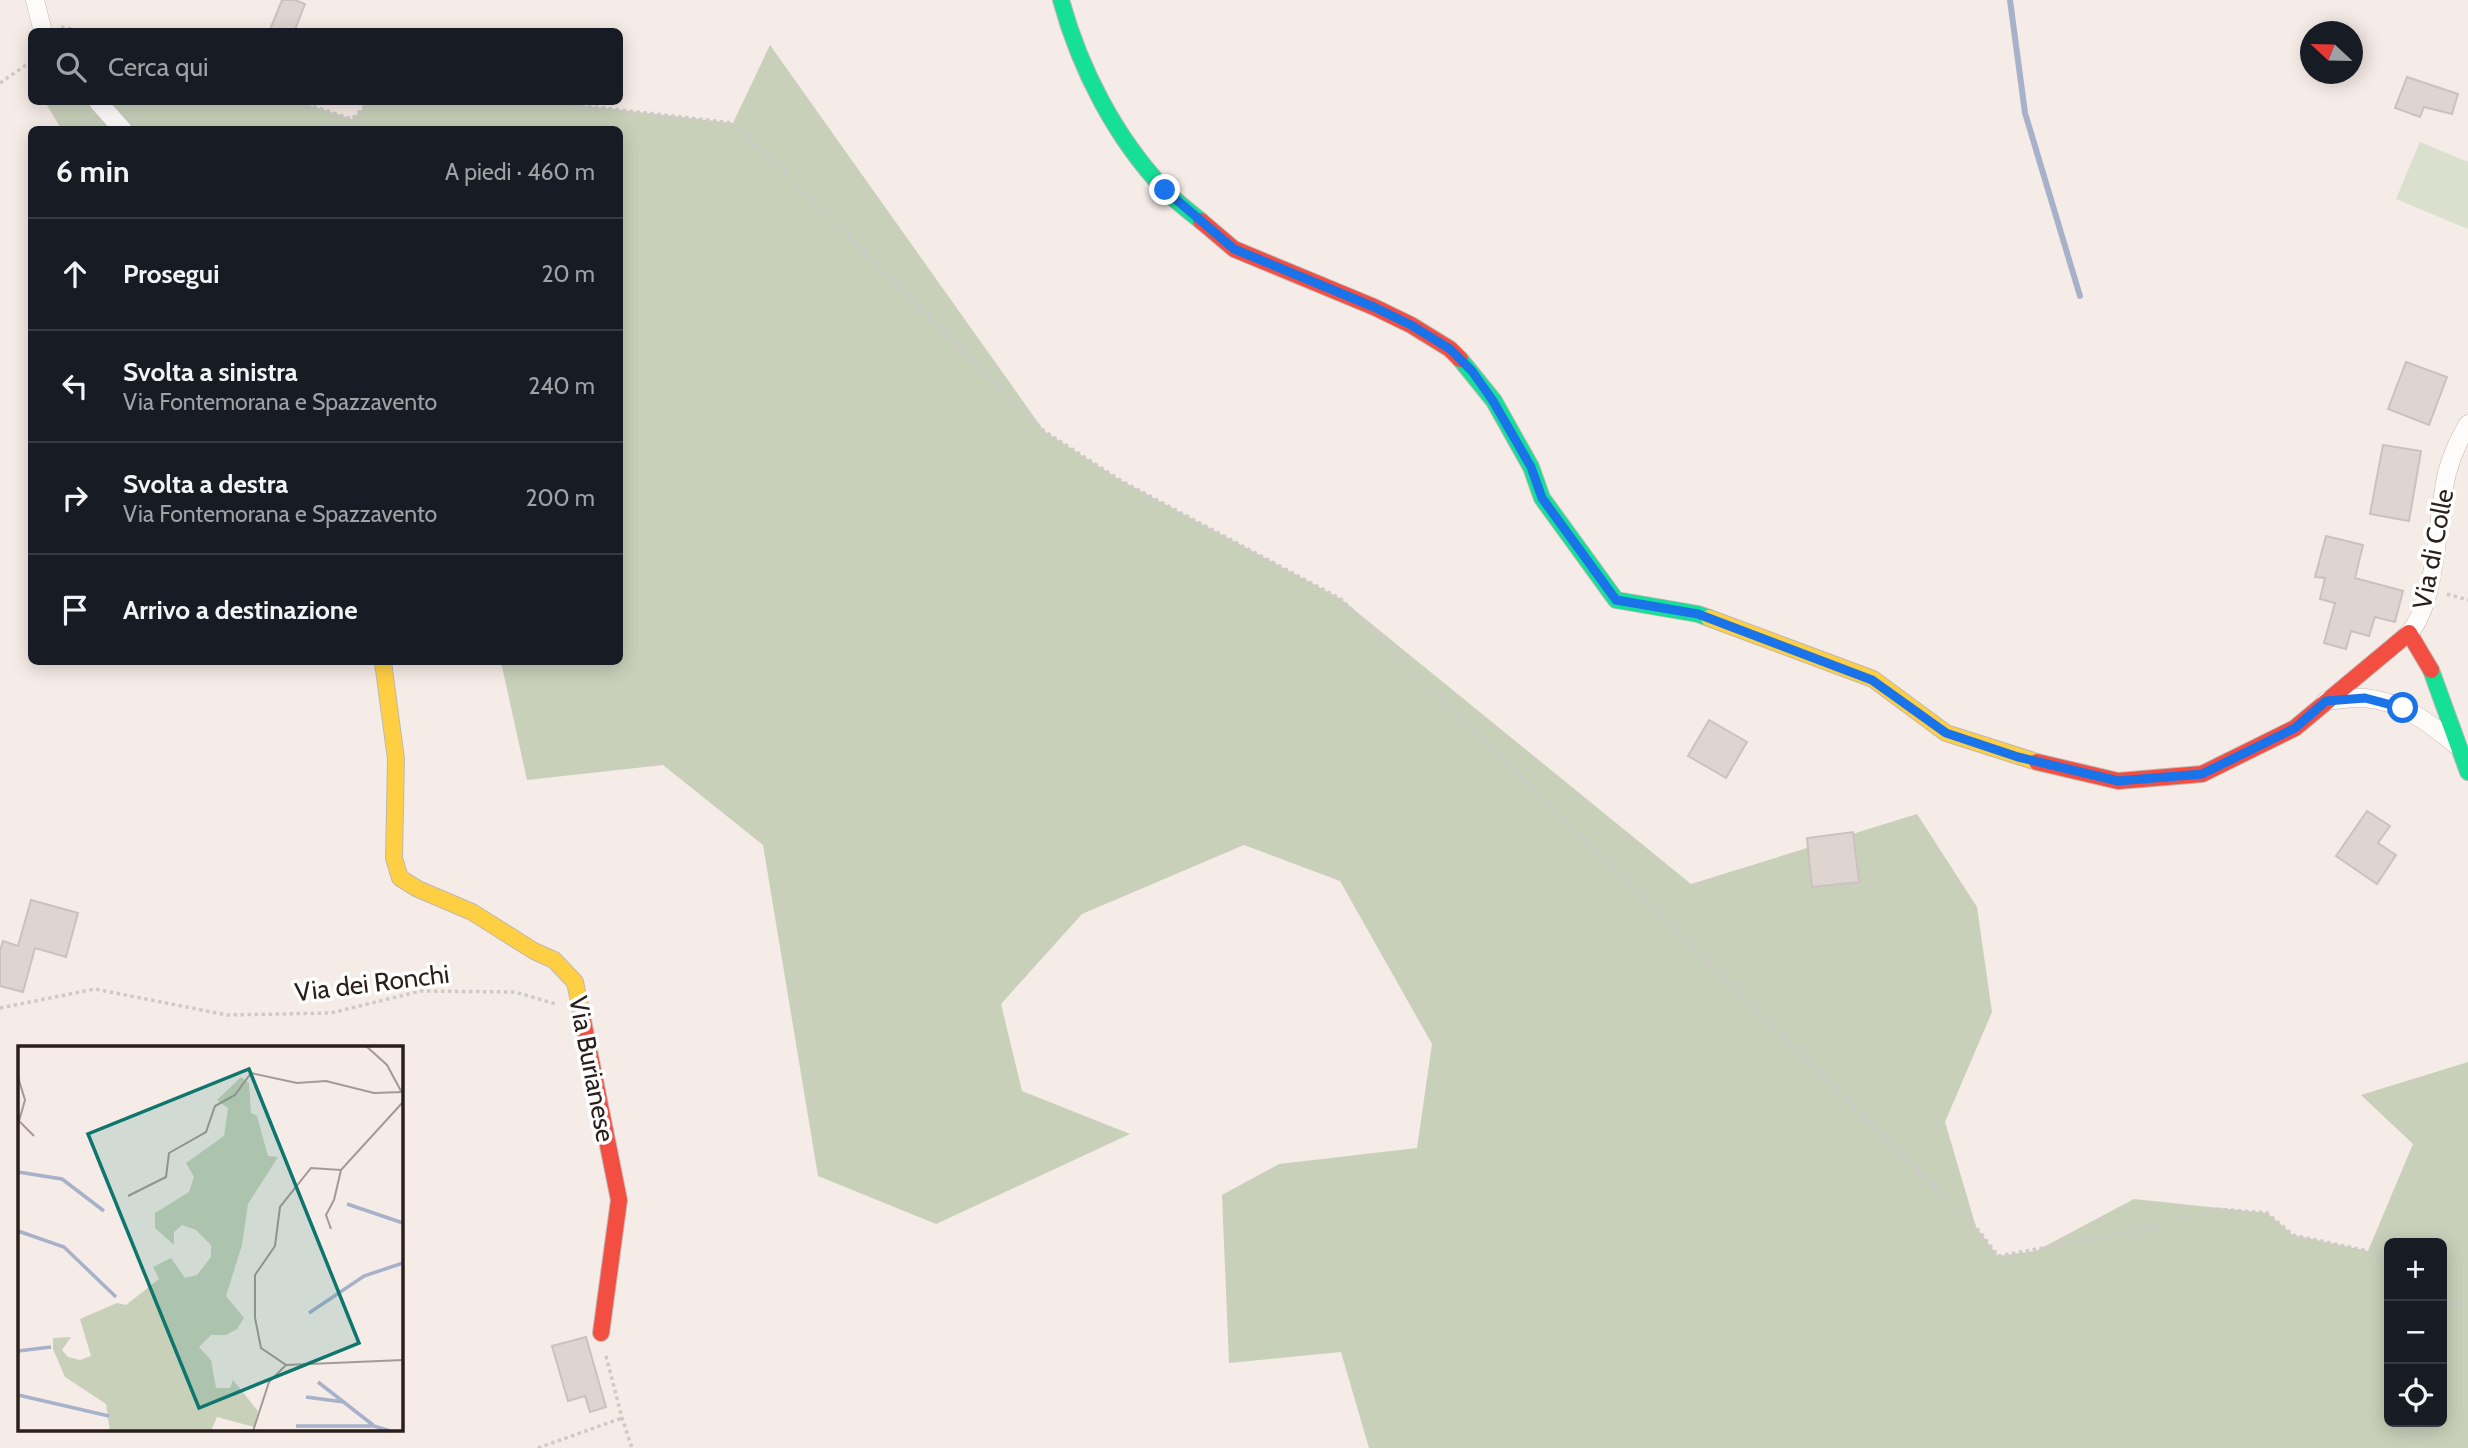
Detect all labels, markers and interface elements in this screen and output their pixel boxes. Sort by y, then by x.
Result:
north arrow [2300,21,2363,84]
search box [28,28,623,105]
icon: search [52,48,90,86]
text: Cerca qui [108,51,209,83]
text: 6 min [56,153,129,190]
text: A piedi · 460 m [445,158,595,186]
route end [1149,174,1180,205]
icon: ahead [56,255,94,293]
text: Prosegui [123,258,219,290]
text: 20 m [542,260,595,288]
text: Svolta a sinistra [123,356,298,388]
icon: left [56,367,94,405]
text: 240 m [528,372,595,400]
text: Via Fontemorana e Spazzavento [123,388,437,416]
text: Svolta a destra [123,468,288,500]
icon: right [56,479,94,517]
text: 200 m [525,484,595,512]
street label: Via di Colle [2406,486,2460,612]
text: Via Fontemorana e Spazzavento [123,500,437,528]
icon: arrive [56,591,94,629]
text: Arrivo a destinazione [123,594,358,626]
route start [2387,692,2418,723]
street label: Via dei Ronchi [293,958,451,1008]
street label: Via Burianese [562,993,622,1145]
inset map [18,1046,402,1430]
map controls [2384,1238,2447,1427]
button: + [2384,1238,2447,1301]
button: − [2384,1301,2447,1364]
button: locate [2384,1364,2447,1427]

